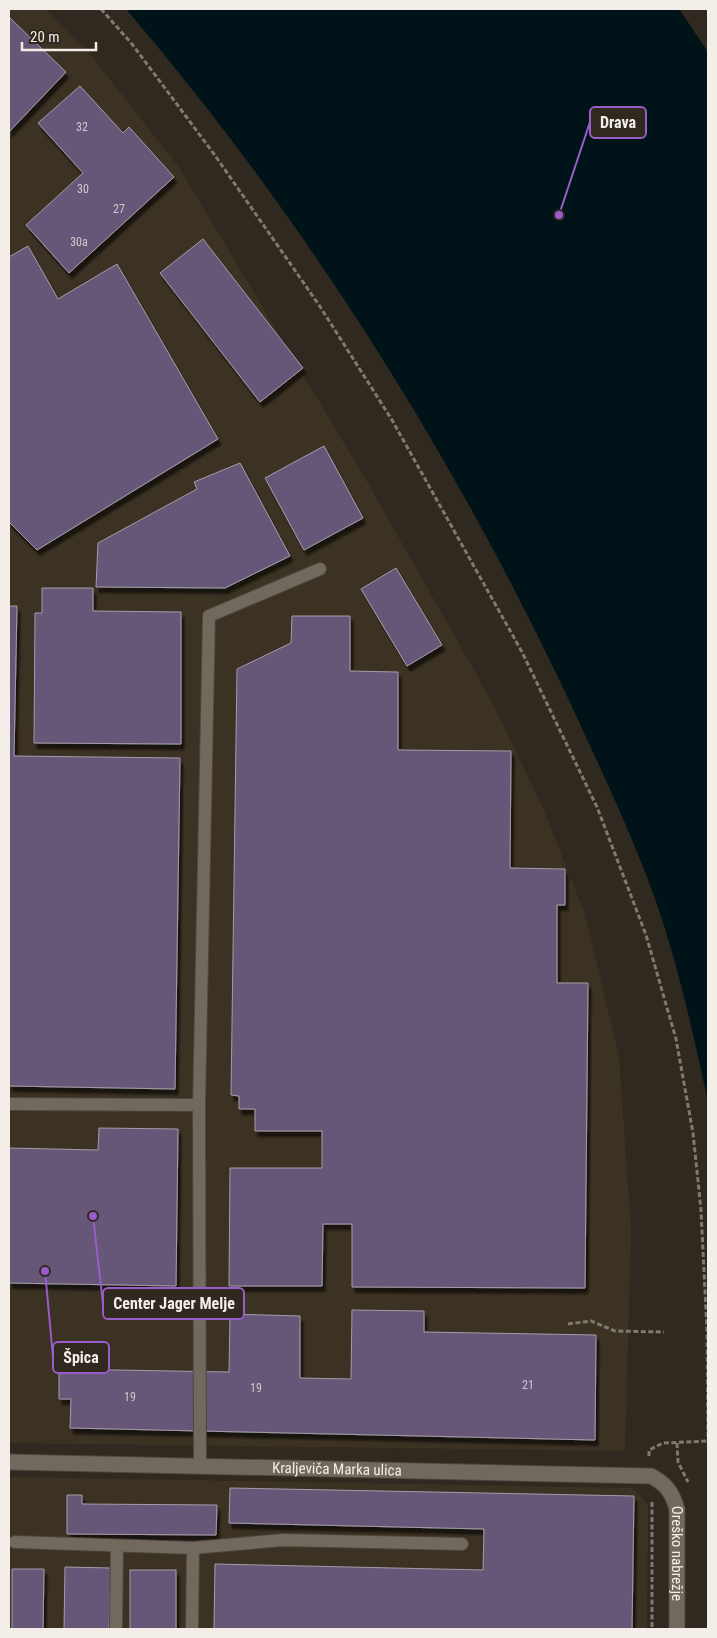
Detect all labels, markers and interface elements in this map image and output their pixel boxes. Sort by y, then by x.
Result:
scale bar [22,20,96,52]
text: 20 m [30,28,60,46]
callout: Drava [590,107,646,138]
text: Drava [600,113,637,132]
house number: 32 [76,120,88,134]
house number: 30 [77,182,89,196]
house number: 27 [113,202,125,216]
house number: 30a [70,235,88,249]
callout: Center Jager Melje [103,1288,244,1319]
text: Center Jager Melje [113,1294,235,1313]
callout: Špica [53,1342,109,1373]
text: Špica [63,1348,99,1367]
house number: 21 [522,1378,534,1392]
house number: 19 [250,1381,262,1395]
house number: 19 [124,1390,136,1404]
street label: Kraljeviča Marka ulica [272,1459,402,1480]
street label: Oreško nabrežje [668,1506,686,1601]

